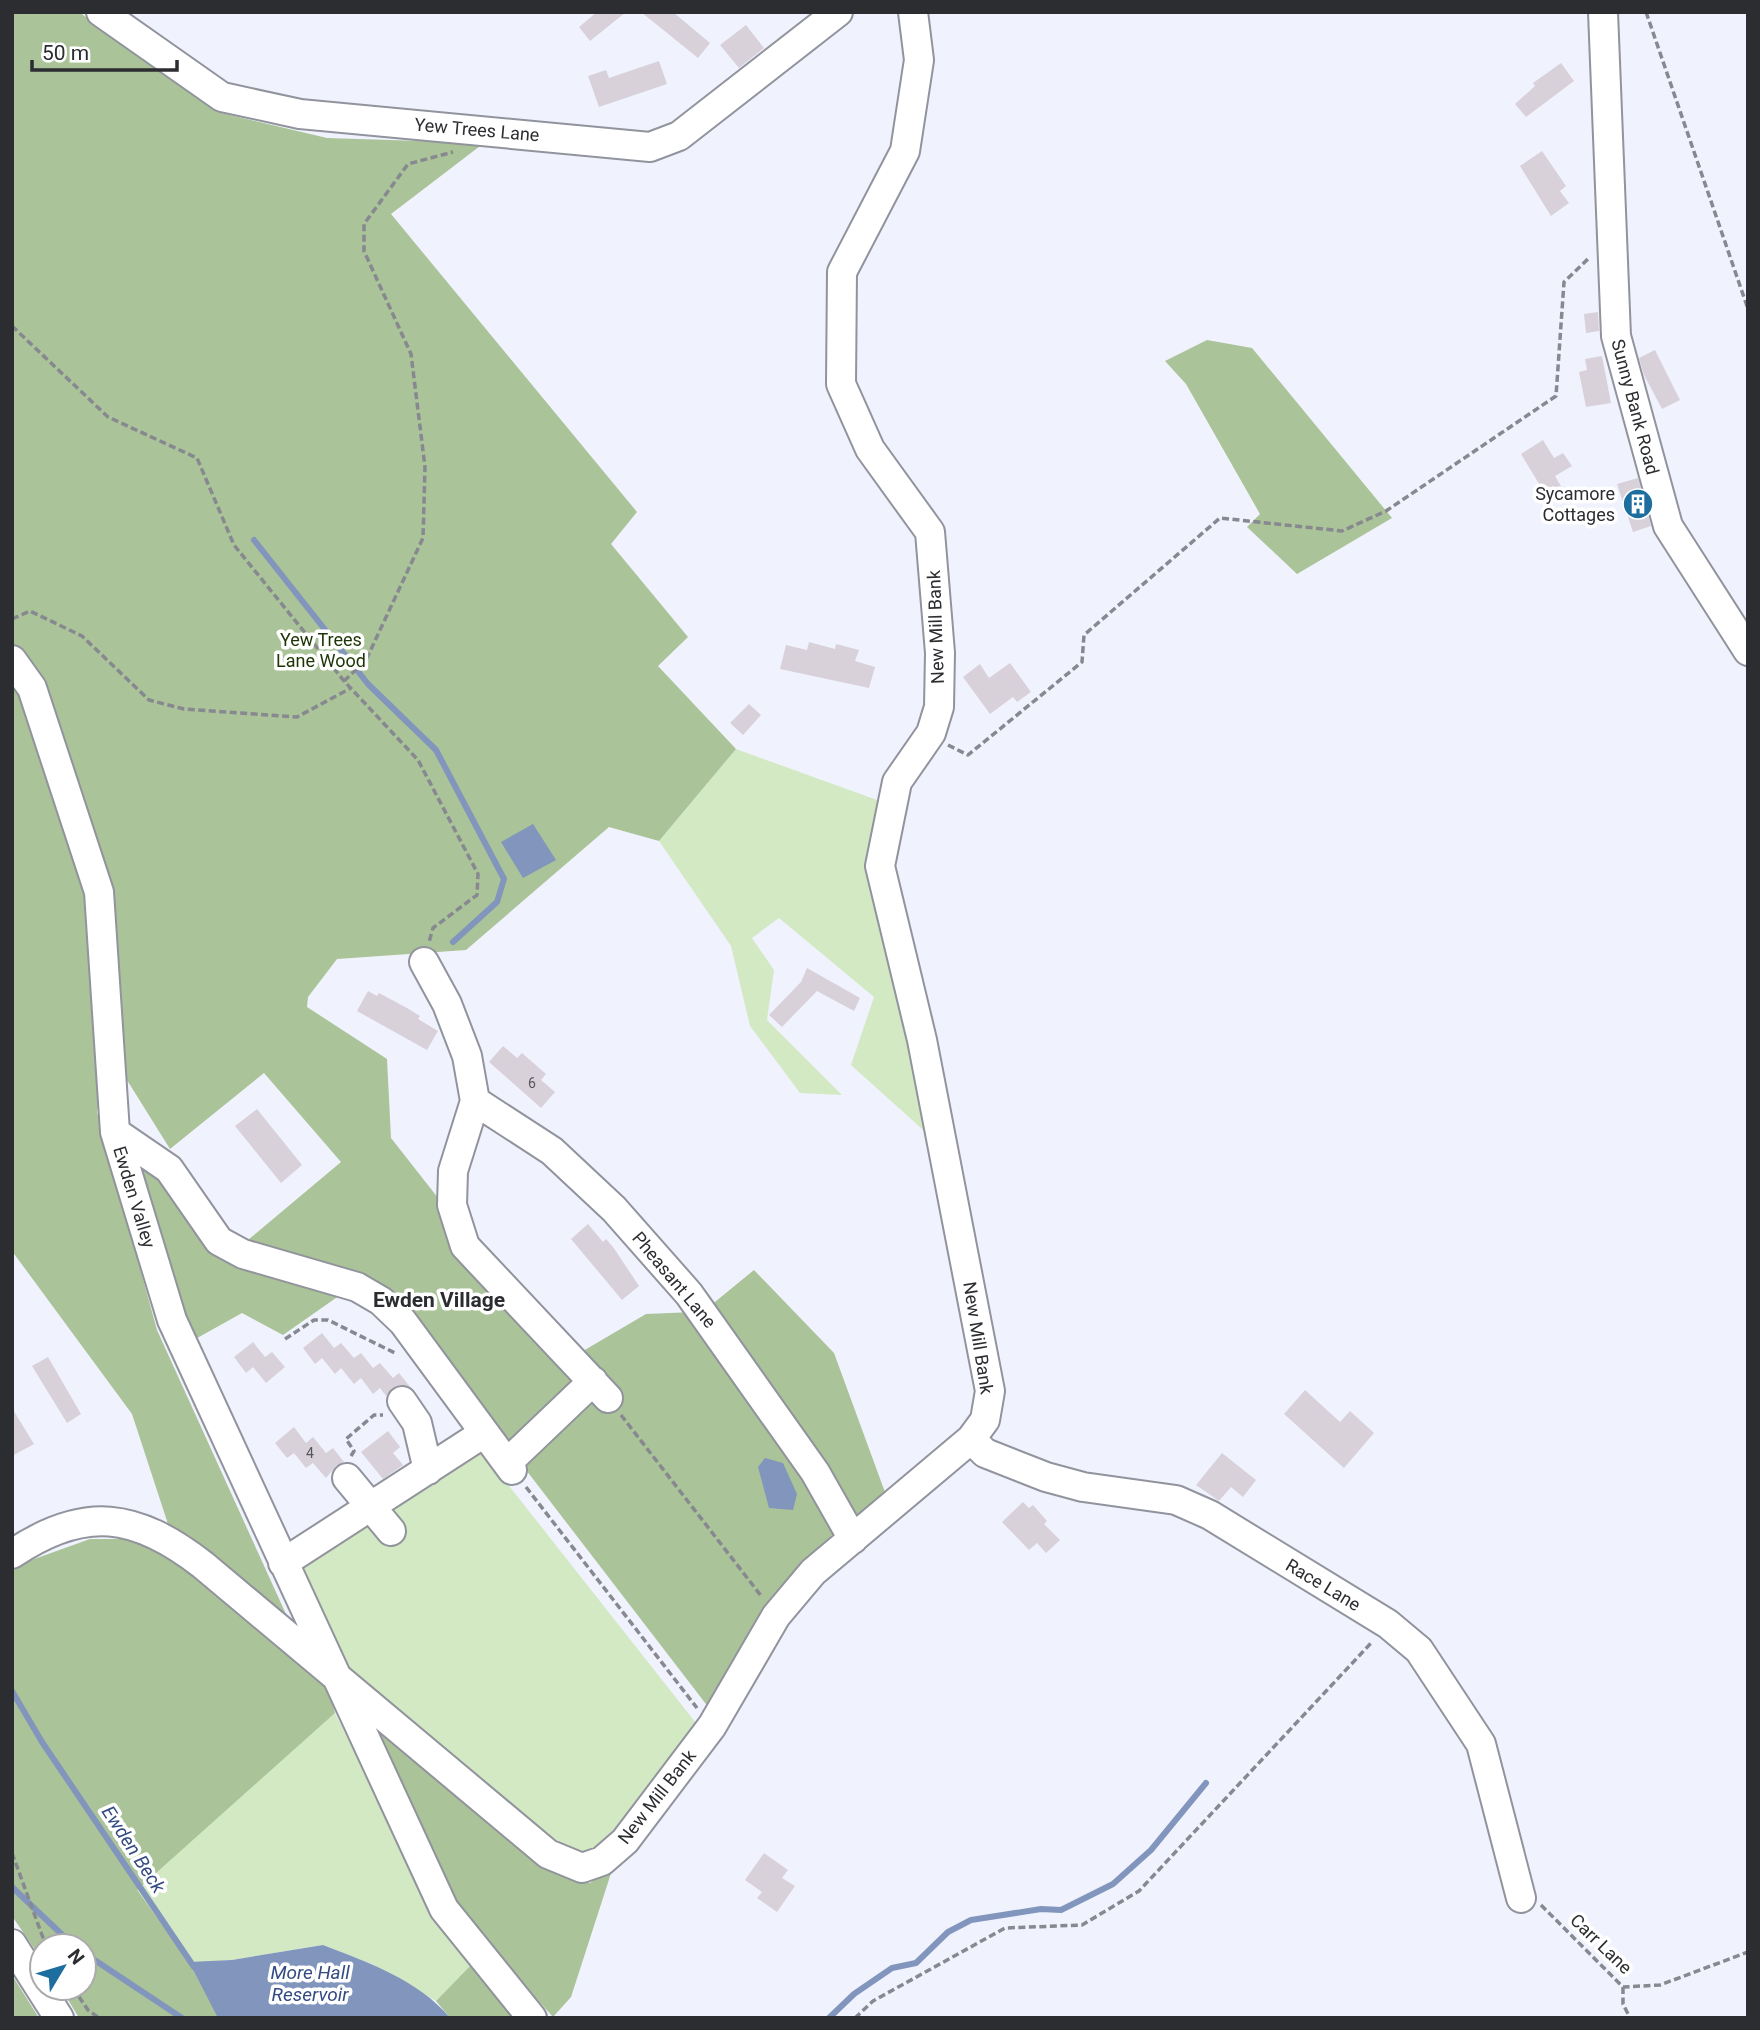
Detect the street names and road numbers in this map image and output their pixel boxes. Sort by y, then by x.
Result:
street label: Yew Trees Lane [414,114,540,145]
street label: Sunny Bank Road [1607,337,1664,477]
street label: New Mill Bank [923,569,948,684]
street label: Ewden Valley [109,1143,160,1251]
street label: Pheasant Lane [628,1227,721,1332]
street label: New Mill Bank [959,1280,998,1397]
street label: Race Lane [1282,1554,1364,1615]
street label: New Mill Bank [613,1745,700,1848]
street label: Carr Lane [1566,1909,1636,1978]

